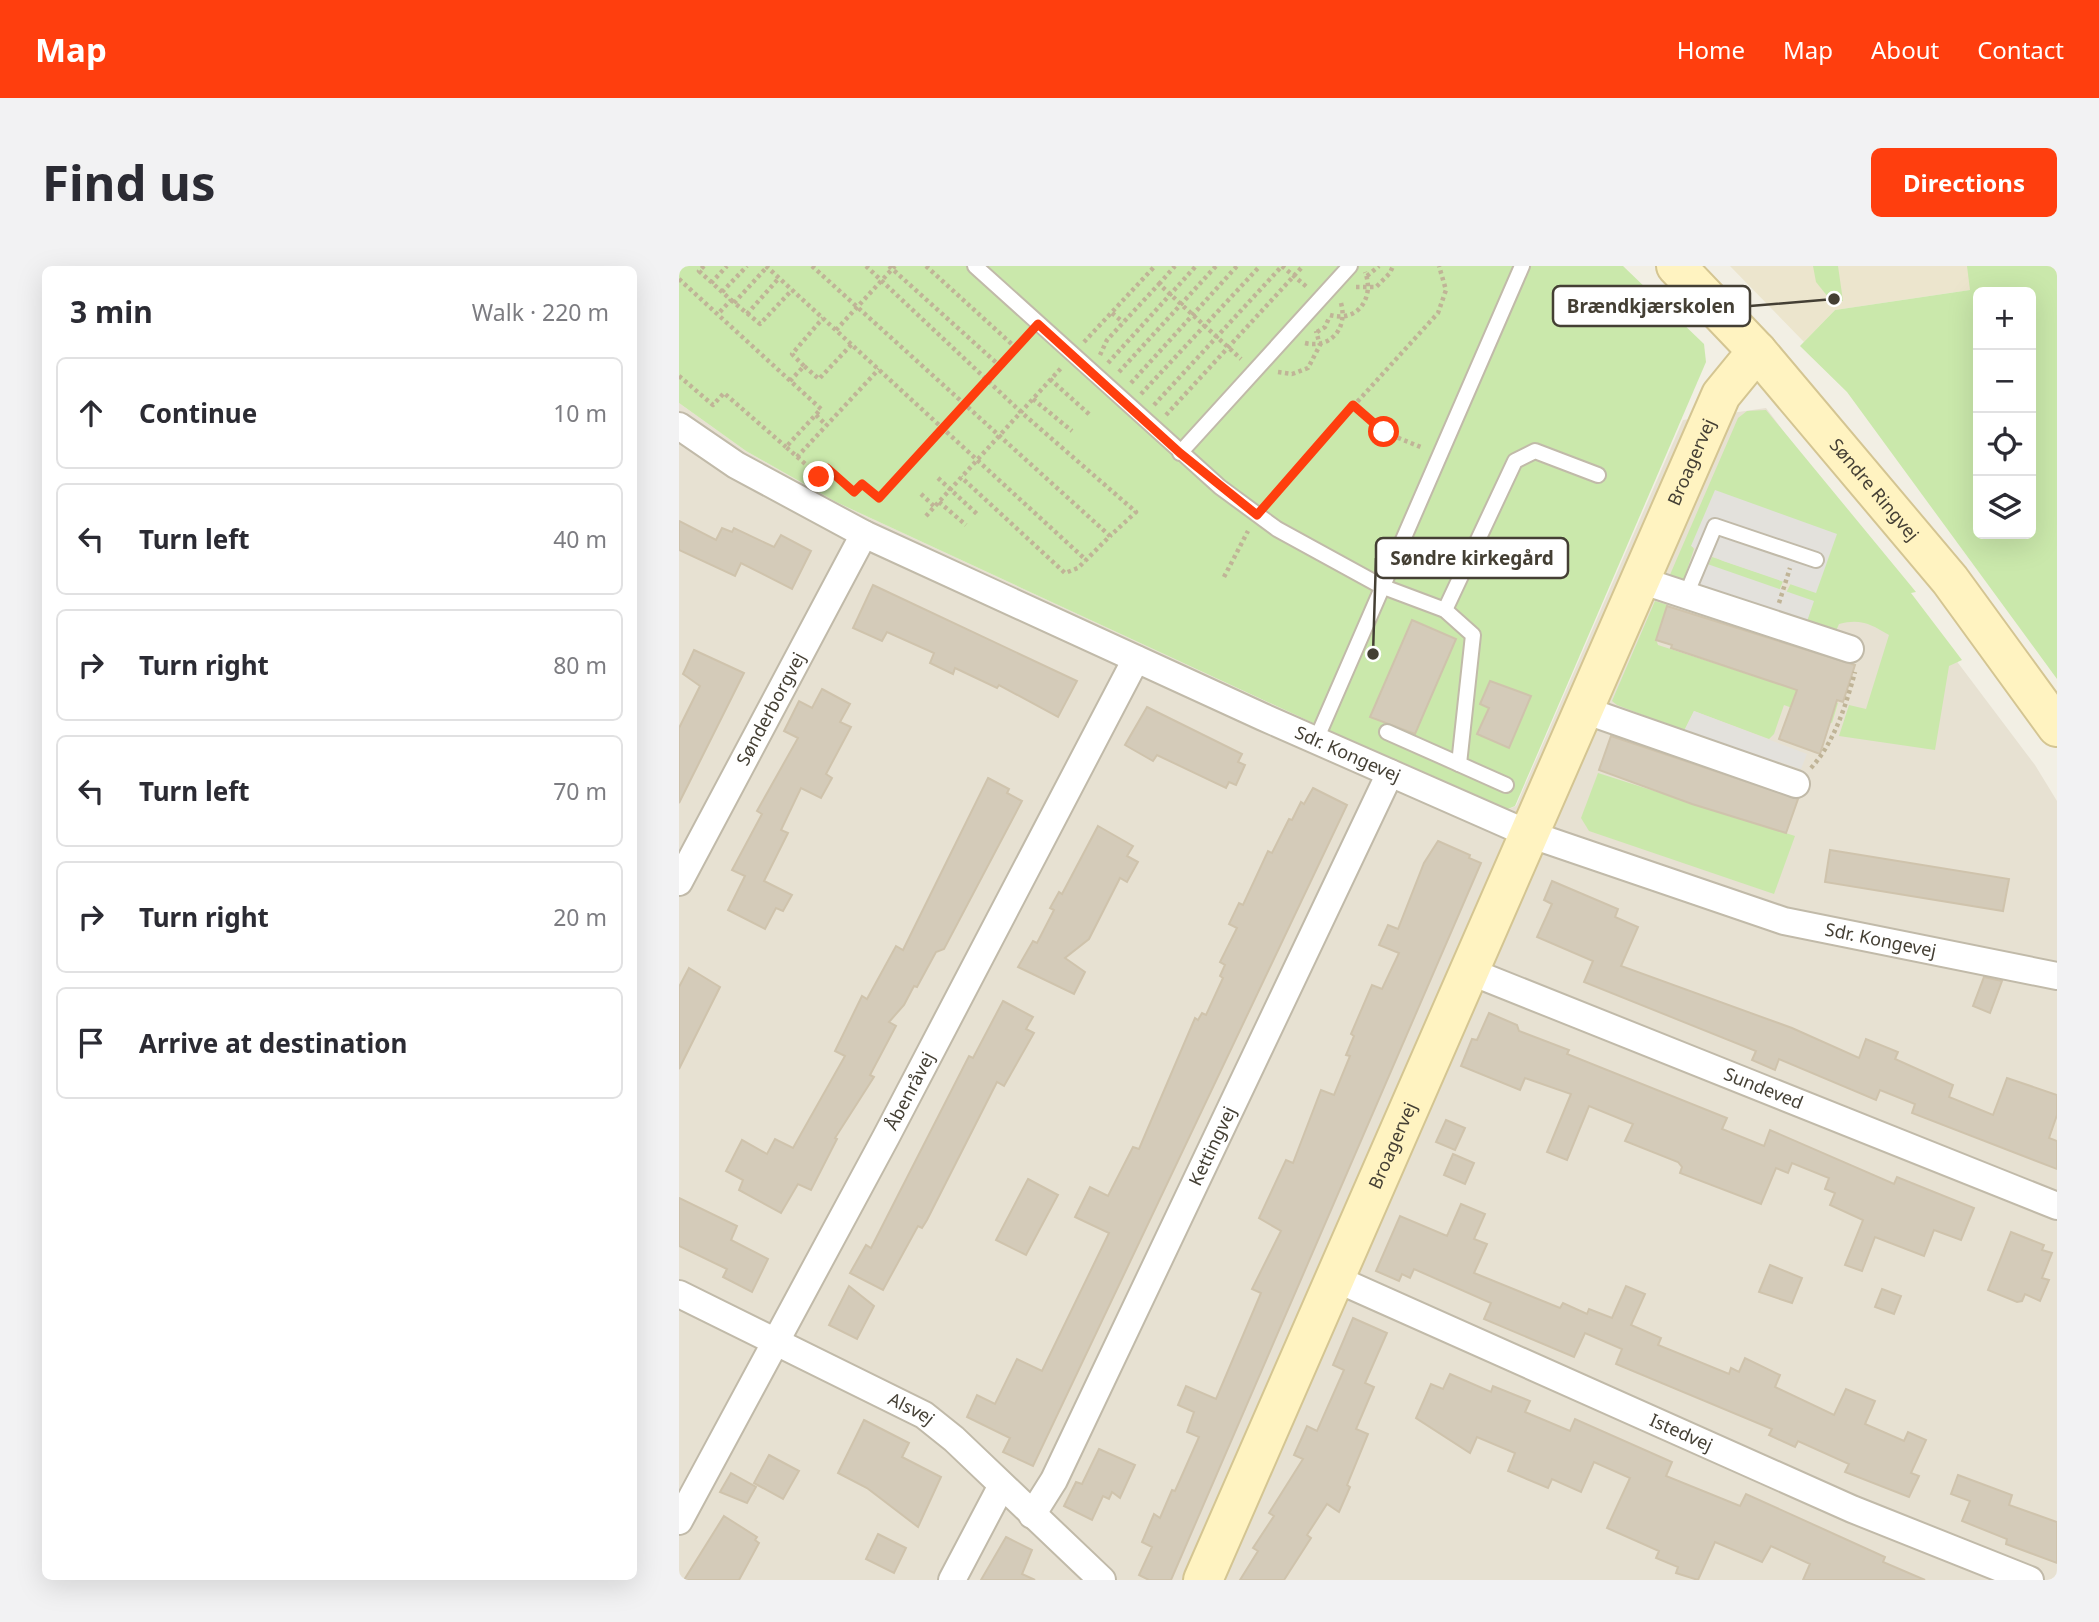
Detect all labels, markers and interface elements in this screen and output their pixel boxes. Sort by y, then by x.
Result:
text: Map [35,27,107,72]
text: Home [1677,33,1745,66]
text: Map [1783,33,1833,66]
text: About [1871,33,1939,66]
text: Contact [1977,33,2064,66]
button: Directions [1871,148,2057,217]
text: Find us [42,149,216,215]
callout: Brændkjærskolen [1553,286,1750,326]
map controls [1973,287,2036,539]
button: + [1973,287,2036,350]
text: 3 min [70,291,153,332]
text: Brændkjærskolen [1567,293,1735,319]
text: Walk · 220 m [472,296,609,328]
button: − [1973,350,2036,413]
icon: ahead [72,394,110,432]
text: Continue [139,395,257,431]
text: 10 m [553,397,607,429]
button: locate [1973,413,2036,476]
street label: Broagervej [1661,415,1720,509]
route start [1368,416,1399,447]
street label: Søndre Ringvej [1825,433,1925,545]
route end [803,461,834,492]
button: layers [1973,476,2036,539]
icon: left [72,520,110,558]
text: Turn left [139,521,250,557]
text: 40 m [553,523,607,555]
callout: Søndre kirkegård [1376,538,1568,578]
text: Søndre kirkegård [1390,545,1554,571]
icon: right [72,646,110,684]
text: Turn right [139,647,269,683]
street label: Sønderborgvej [730,648,810,769]
text: 80 m [553,649,607,681]
street label: Sdr. Kongevej [1292,720,1405,787]
icon: left [72,772,110,810]
text: Turn left [139,773,250,809]
text: 70 m [553,775,607,807]
icon: right [72,898,110,936]
text: Turn right [139,899,269,935]
text: 20 m [553,901,607,933]
street label: Sdr. Kongevej [1823,917,1939,962]
icon: arrive [72,1024,110,1062]
text: Arrive at destination [139,1025,408,1061]
street label: Åbenråvej [879,1047,939,1134]
street label: Sundeved [1721,1061,1807,1114]
street label: Broagervej [1362,1098,1421,1192]
street label: Kettingvej [1183,1102,1241,1189]
street label: Alsvej [884,1386,940,1430]
street label: Istedvej [1646,1407,1717,1456]

